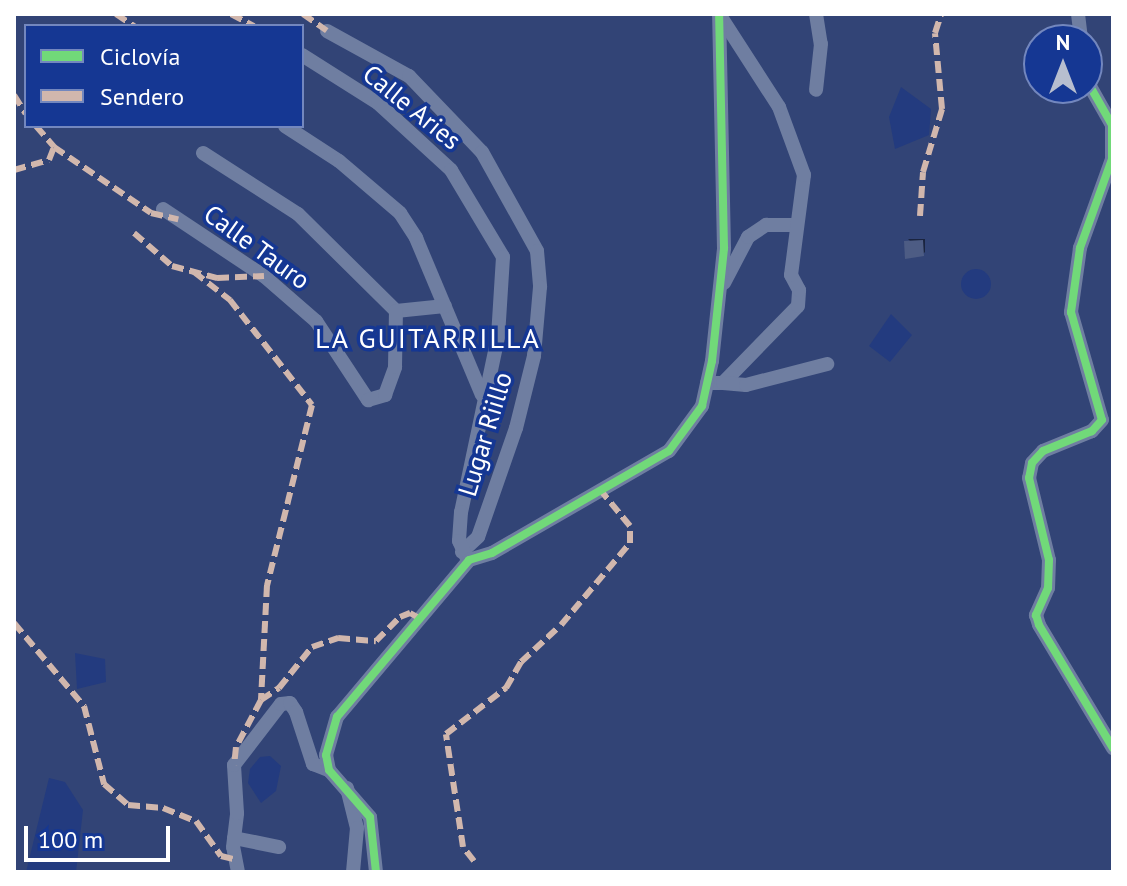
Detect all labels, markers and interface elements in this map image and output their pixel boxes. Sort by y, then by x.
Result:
legend [24,24,304,128]
north arrow [1023,24,1103,104]
text: N [1056,28,1070,56]
text: Ciclovía [100,41,180,72]
street label: Calle Aries [356,58,468,156]
text: Sendero [100,81,184,112]
street label: Calle Tauro [198,198,316,296]
district label: LA GUITARRILLA [314,321,542,355]
street label: Lugar Riillo [451,368,519,500]
scale bar [28,810,174,860]
text: 100 m [38,824,103,855]

